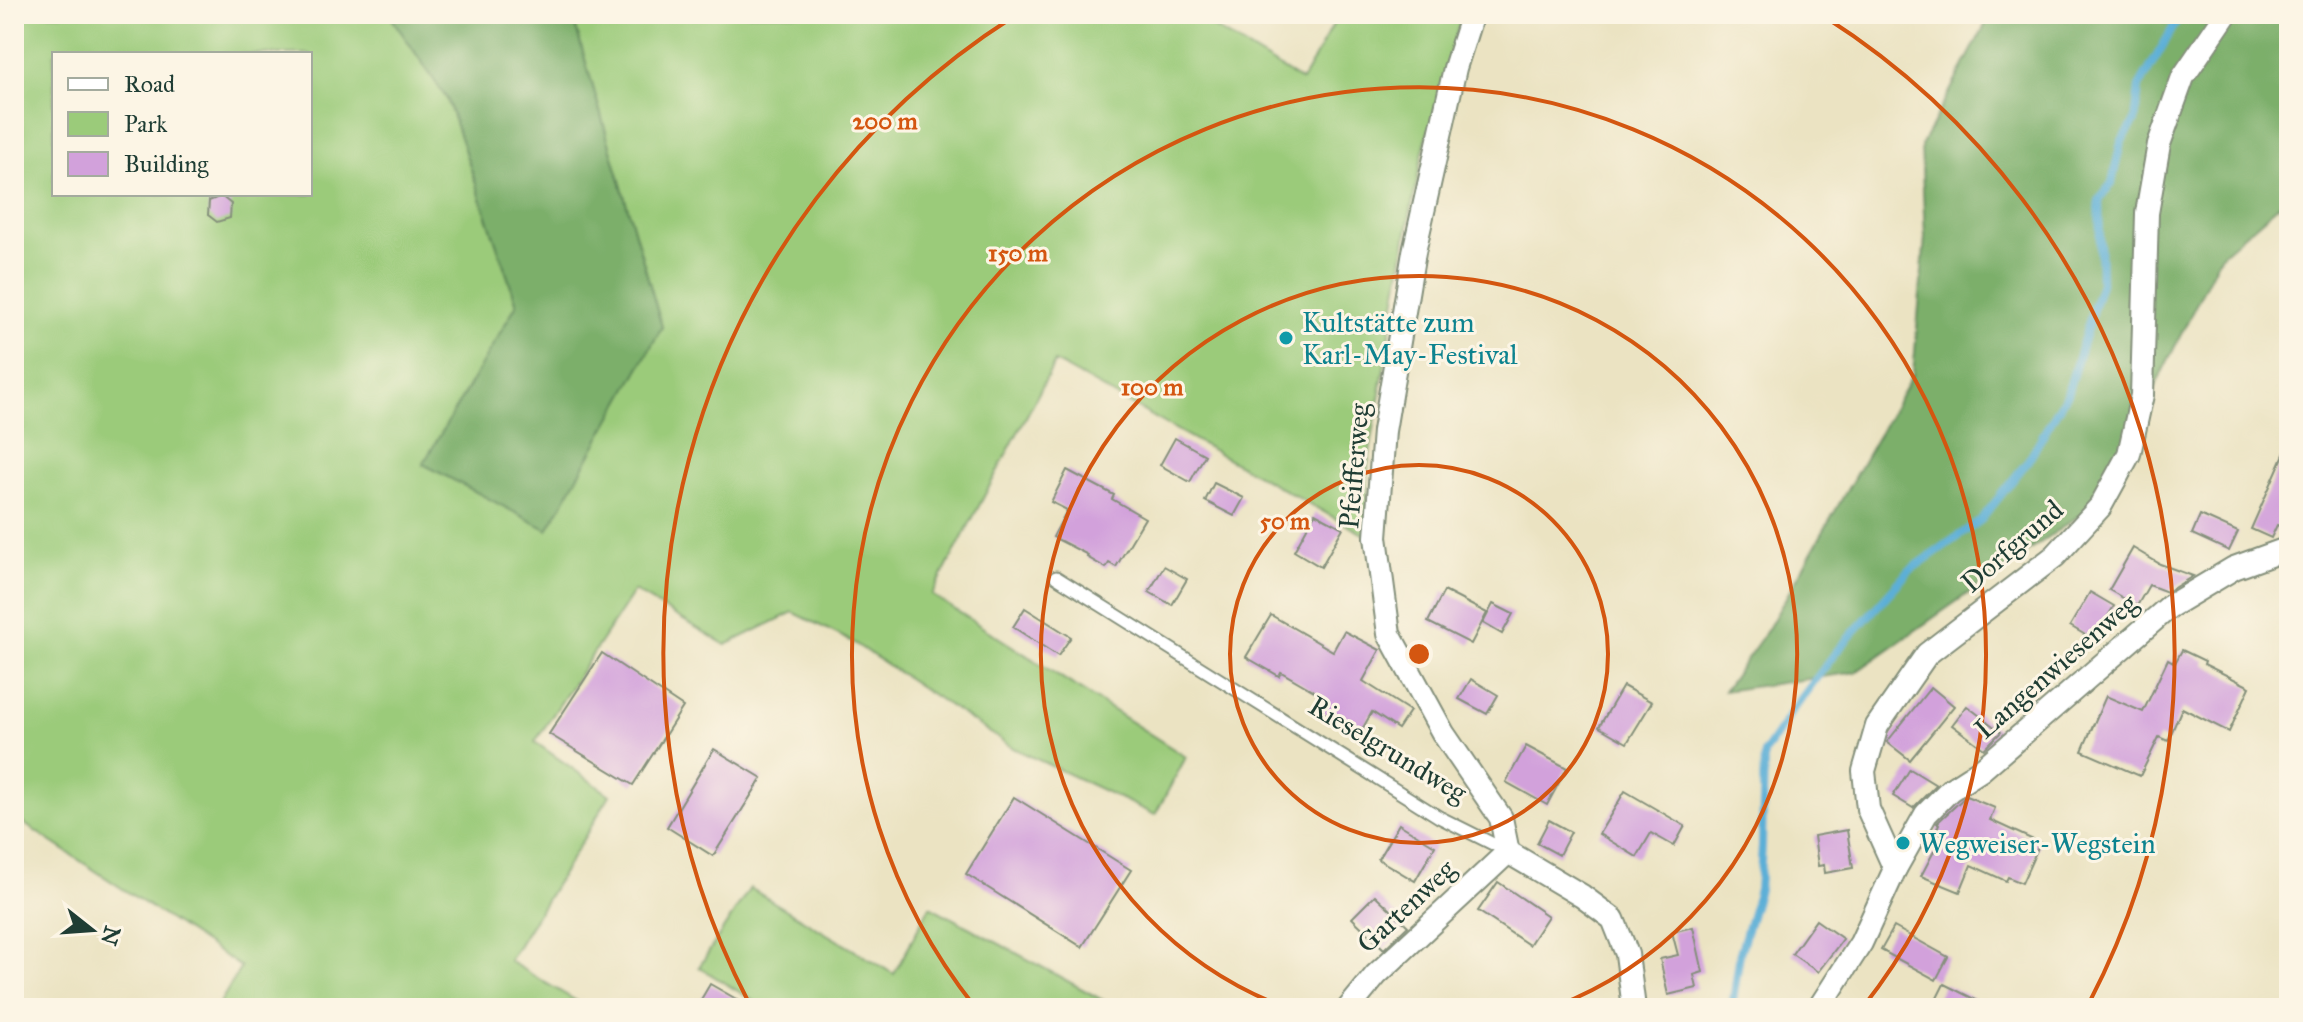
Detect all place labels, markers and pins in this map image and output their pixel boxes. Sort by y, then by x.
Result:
place label: Kultstätte zum Karl-May-Festival [1302,305,1518,372]
marker: Kultstätte zum Karl-May-Festival [1277,329,1295,347]
centre of rings [1405,640,1433,668]
place label: Wegweiser-Wegstein [1919,826,2156,861]
marker: Wegweiser-Wegstein [1894,834,1912,852]

